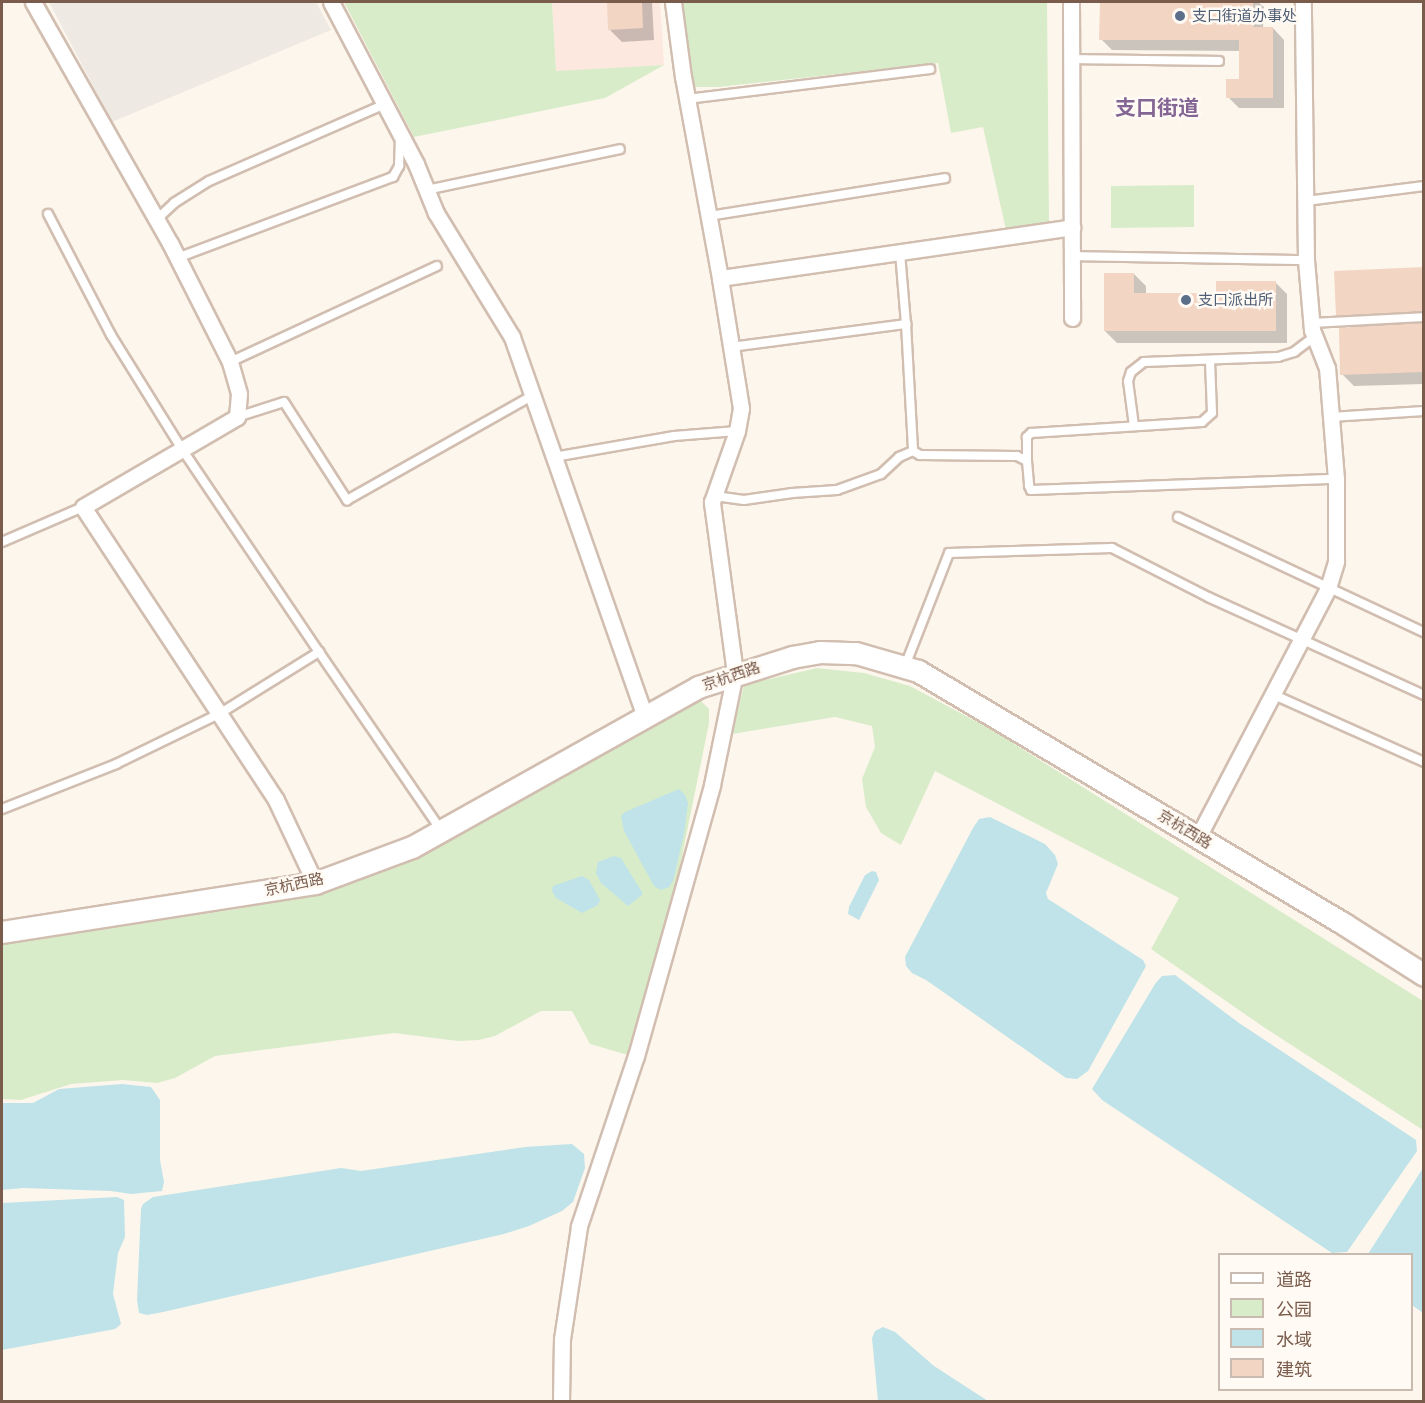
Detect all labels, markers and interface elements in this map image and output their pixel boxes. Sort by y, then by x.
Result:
place label: 支口街道办事处 [1192,7,1297,25]
marker: 支口街道办事处 [1173,9,1187,23]
district label: 支口街道 [1115,95,1199,121]
place label: 支口派出所 [1198,291,1273,309]
marker: 支口派出所 [1179,293,1193,307]
street label: 京杭西路 [700,658,762,694]
street label: 京杭西路 [1155,806,1215,852]
street label: 京杭西路 [263,869,325,899]
legend [1218,1253,1413,1391]
text: 道路 [1276,1268,1312,1291]
text: 公园 [1276,1298,1312,1321]
text: 水域 [1276,1328,1312,1351]
text: 建筑 [1276,1358,1312,1381]

